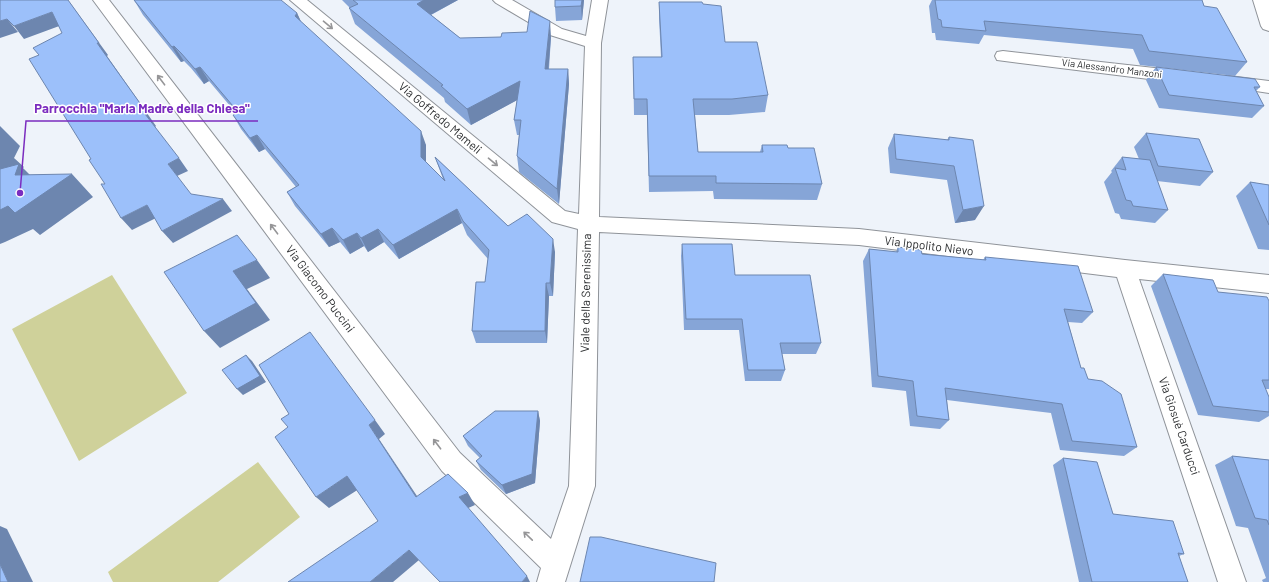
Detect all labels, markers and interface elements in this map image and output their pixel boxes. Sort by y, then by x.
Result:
one-way arrow [323,20,334,29]
street label: Via Alessandro Manzoni [1061,56,1163,80]
one-way arrow [157,75,166,86]
street label: Via Goffredo Mameli [396,78,485,156]
callout: Parrocchia "Maria Madre della Chiesa" [26,96,258,121]
text: Parrocchia "Maria Madre della Chiesa" [34,100,250,116]
one-way arrow [487,158,498,166]
one-way arrow [269,223,278,234]
street label: Viale della Serenissima [577,233,593,353]
street label: Via Ippolito Nievo [884,233,975,257]
street label: Via Giacomo Puccini [284,242,358,335]
street label: Via Giosuè Carducci [1157,375,1203,477]
one-way arrow [432,438,441,449]
one-way arrow [523,531,533,541]

